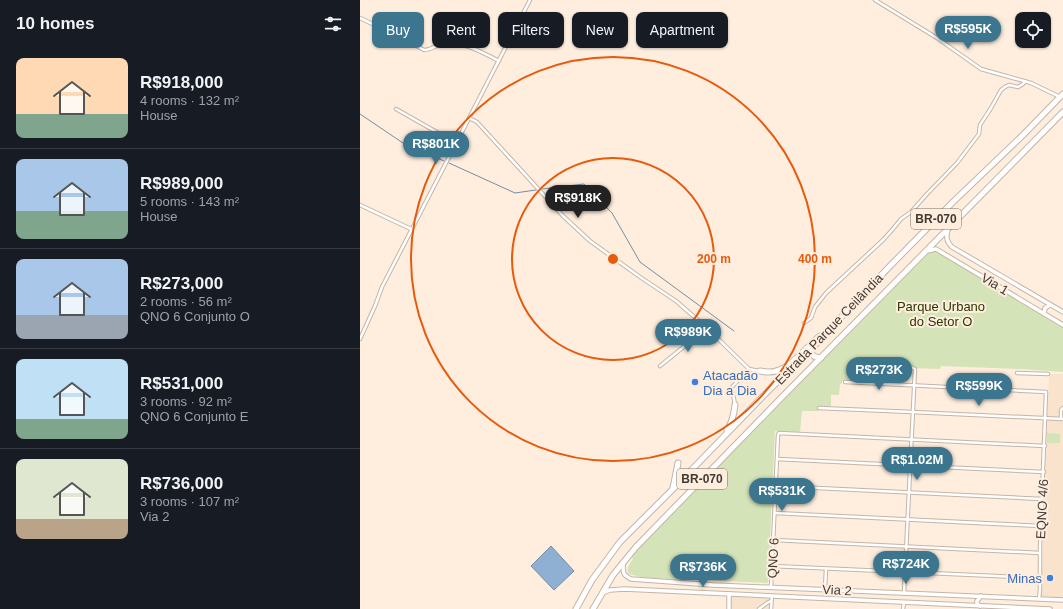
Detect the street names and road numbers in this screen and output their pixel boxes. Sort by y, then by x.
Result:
road number: BR-070 [911,209,961,229]
street label: Estrada Parque Ceilândia [772,270,886,387]
street label: Via 1 [979,270,1011,298]
road number: BR-070 [677,469,727,489]
street label: EQNO 4/6 [1033,479,1051,539]
street label: QNO 6 [764,537,782,579]
street label: Via 2 [822,582,852,598]

